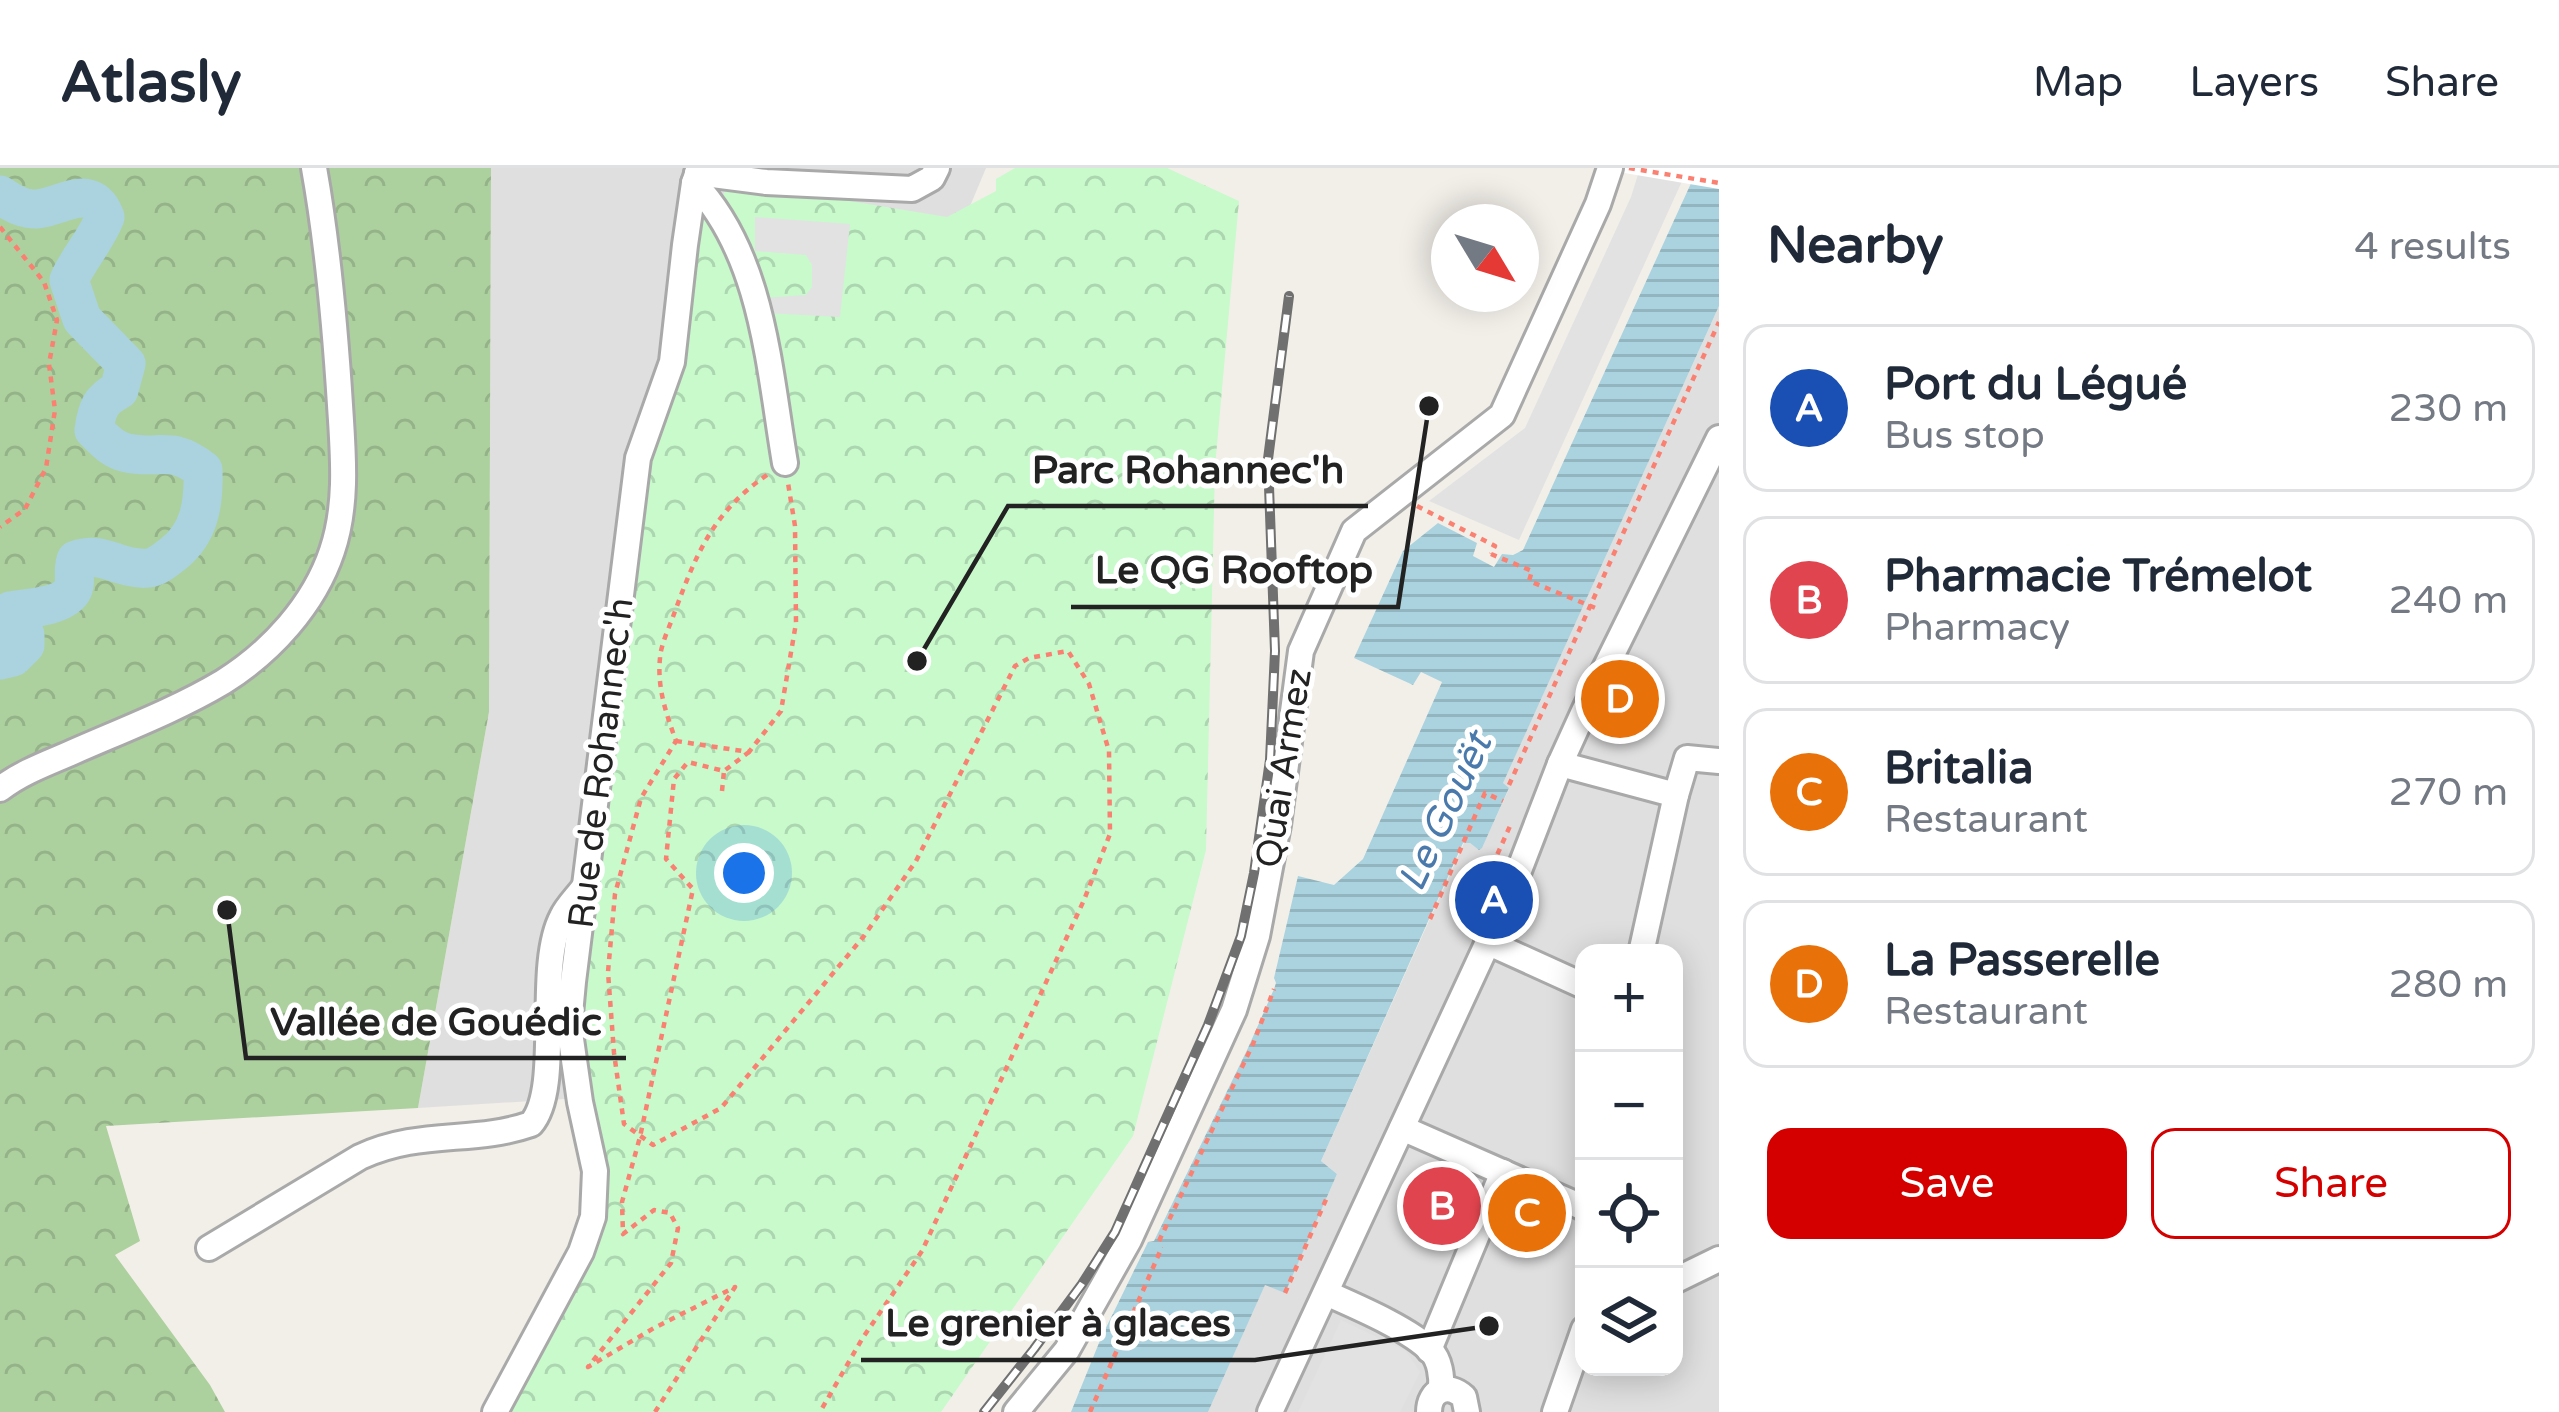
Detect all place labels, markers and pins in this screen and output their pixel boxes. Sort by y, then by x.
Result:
callout: Parc Rohannec'h [1008,431,1368,506]
callout: Le QG Rooftop [1071,532,1398,607]
pin: D [1581,654,1659,744]
pin: A [1455,855,1533,945]
callout: Vallée de Gouédic [246,983,626,1058]
pin: B [1403,1161,1481,1251]
pin: C [1488,1168,1566,1258]
callout: Le grenier à glaces [861,1285,1255,1360]

